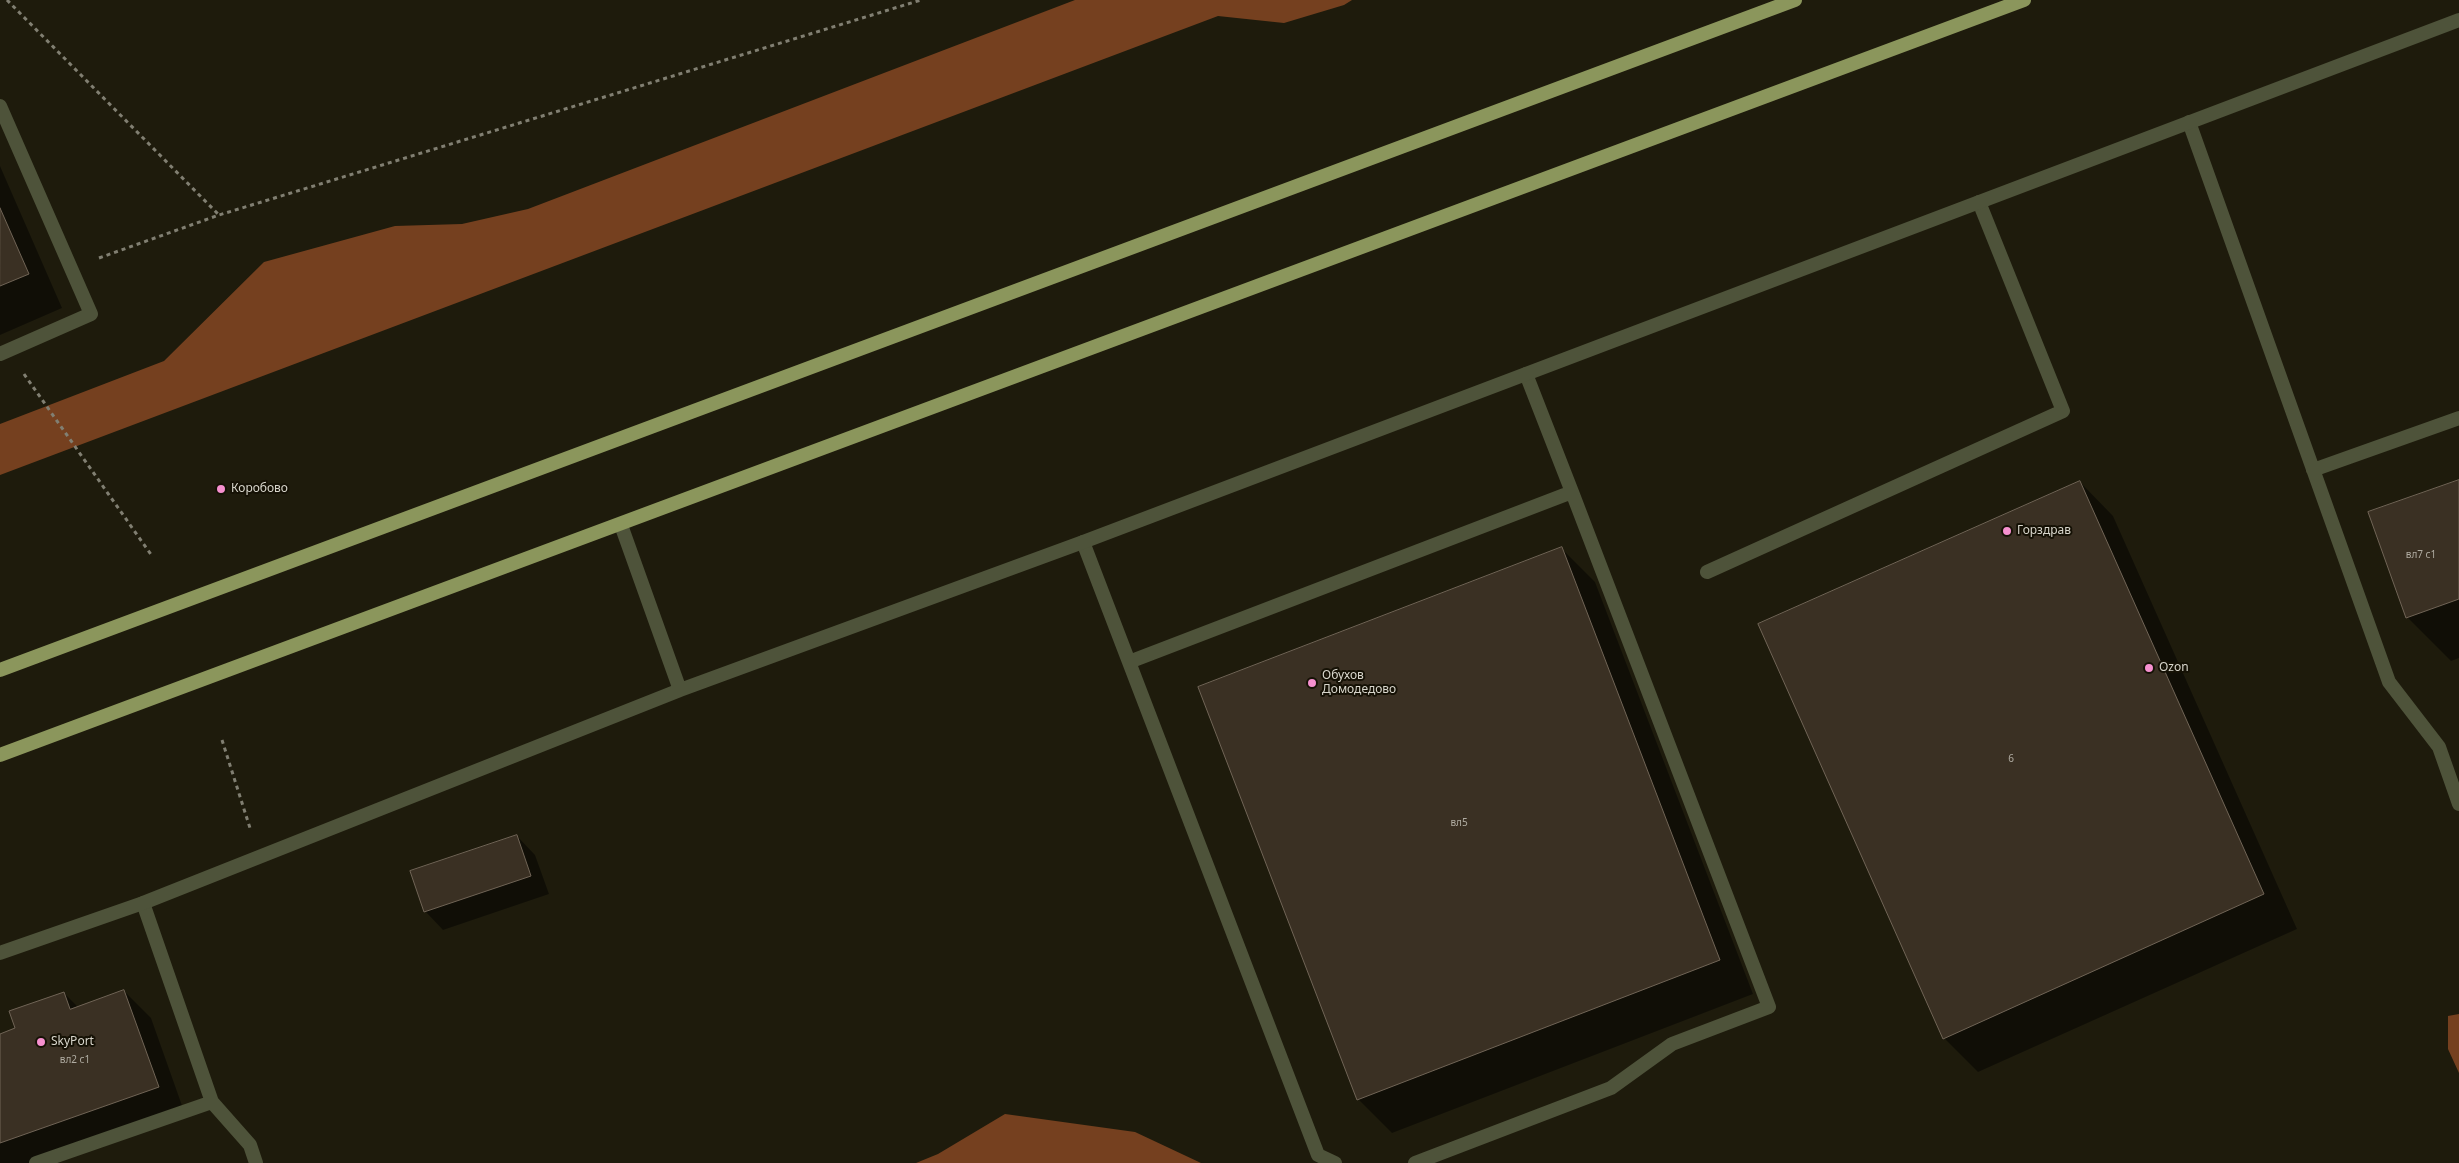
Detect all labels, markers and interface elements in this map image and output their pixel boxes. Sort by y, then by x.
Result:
place label: Коробово [231,482,288,496]
marker: Коробово [215,483,227,495]
place label: Горздрав [2017,524,2071,538]
marker: Горздрав [2001,525,2013,537]
house number: вл7 с1 [2406,549,2436,561]
place label: Ozon [2159,661,2189,675]
marker: Ozon [2143,662,2155,674]
place label: Обухов Домодедово [1322,669,1396,697]
marker: Обухов Домодедово [1306,677,1318,689]
house number: 6 [2008,753,2014,765]
house number: вл5 [1450,817,1468,829]
place label: SkyPort [51,1035,94,1049]
marker: SkyPort [35,1036,47,1048]
house number: вл2 с1 [60,1054,90,1066]

